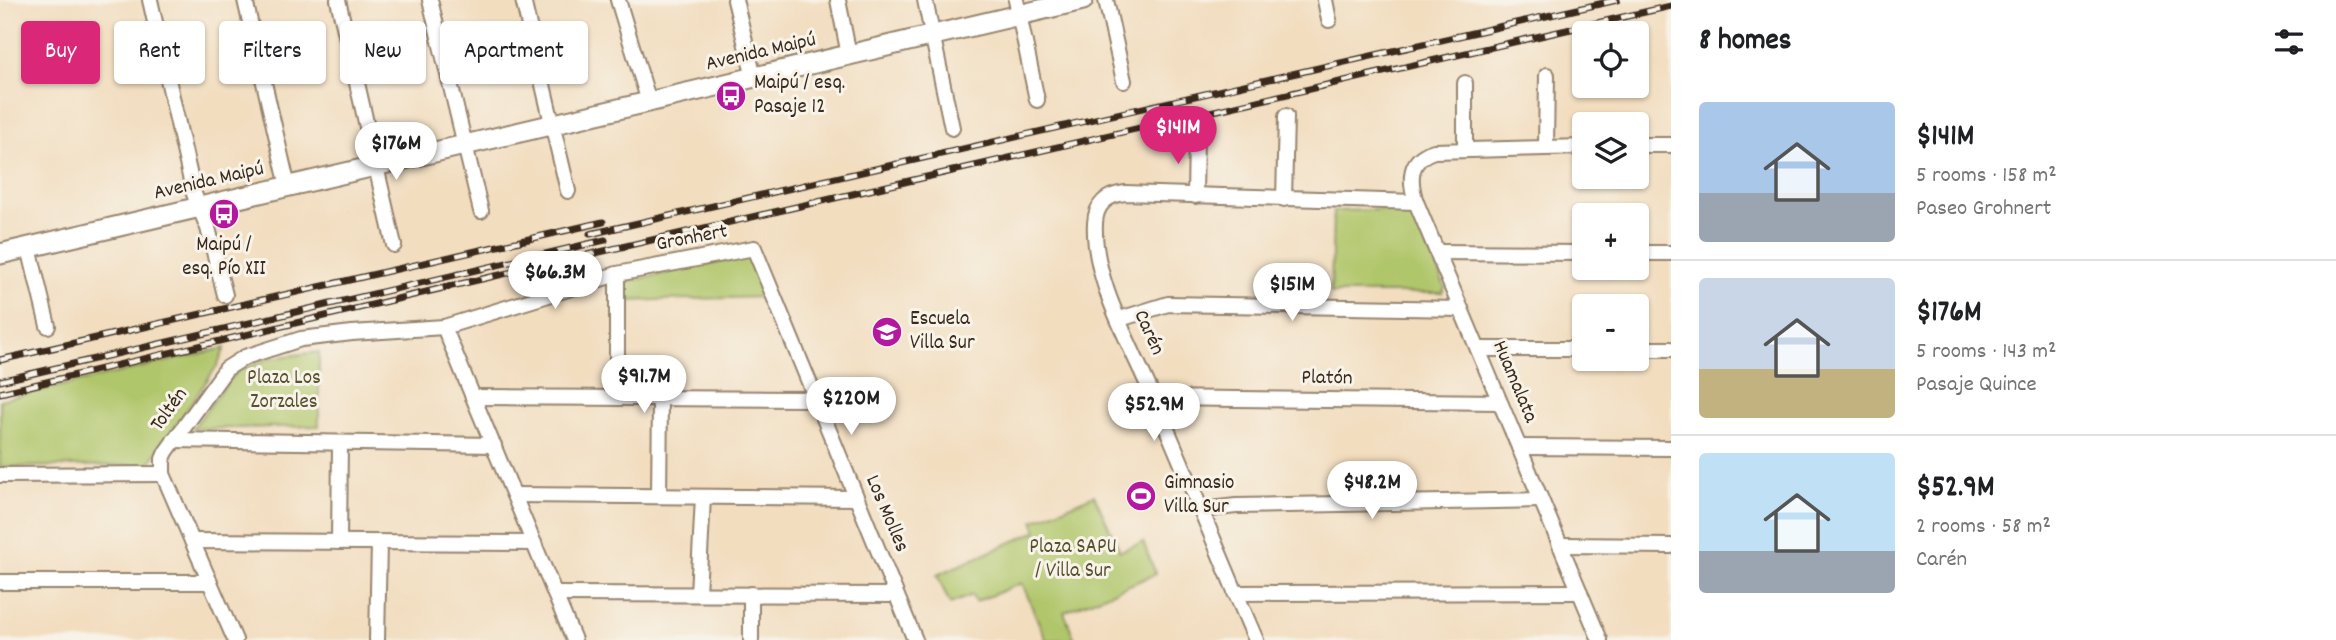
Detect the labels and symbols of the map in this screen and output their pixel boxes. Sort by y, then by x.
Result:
street label: Avenida Maipú [703,26,819,80]
place label: Maipú / esq. Pasaje 12 [754,69,845,123]
bus stop icon: Maipú / esq. Pasaje 12 [714,79,748,113]
pin: $141M [1129,106,1227,166]
pin: $176M [347,122,445,182]
street label: Avenida Maipú [151,155,267,209]
bus stop icon: Maipú / esq. Pío XII [207,197,241,231]
street label: Gronhert [654,217,730,261]
place label: Maipú / esq. Pío XII [182,231,266,285]
pin: $66.3M [498,252,612,311]
pin: $151M [1243,264,1341,323]
place label: Escuela Villa Sur [910,305,975,359]
street label: Carén [1125,306,1171,360]
school or university icon: Escuela Villa Sur [870,315,904,349]
street label: Huamalata [1483,336,1545,429]
pin: $91.7M [587,356,701,415]
park label: Plaza Los Zorzales [247,364,321,418]
street label: Platón [1301,364,1353,394]
pin: $220M [802,378,900,437]
street label: Toltén [144,382,196,438]
pin: $52.9M [1097,384,1211,443]
pin: $48.2M [1315,462,1429,521]
place label: Gimnasio Villa Sur [1164,469,1234,523]
street label: Los Molles [856,471,916,557]
sports icon: Gimnasio Villa Sur [1124,479,1158,513]
park label: Plaza SAPU / Villa Sur [1029,533,1117,587]

